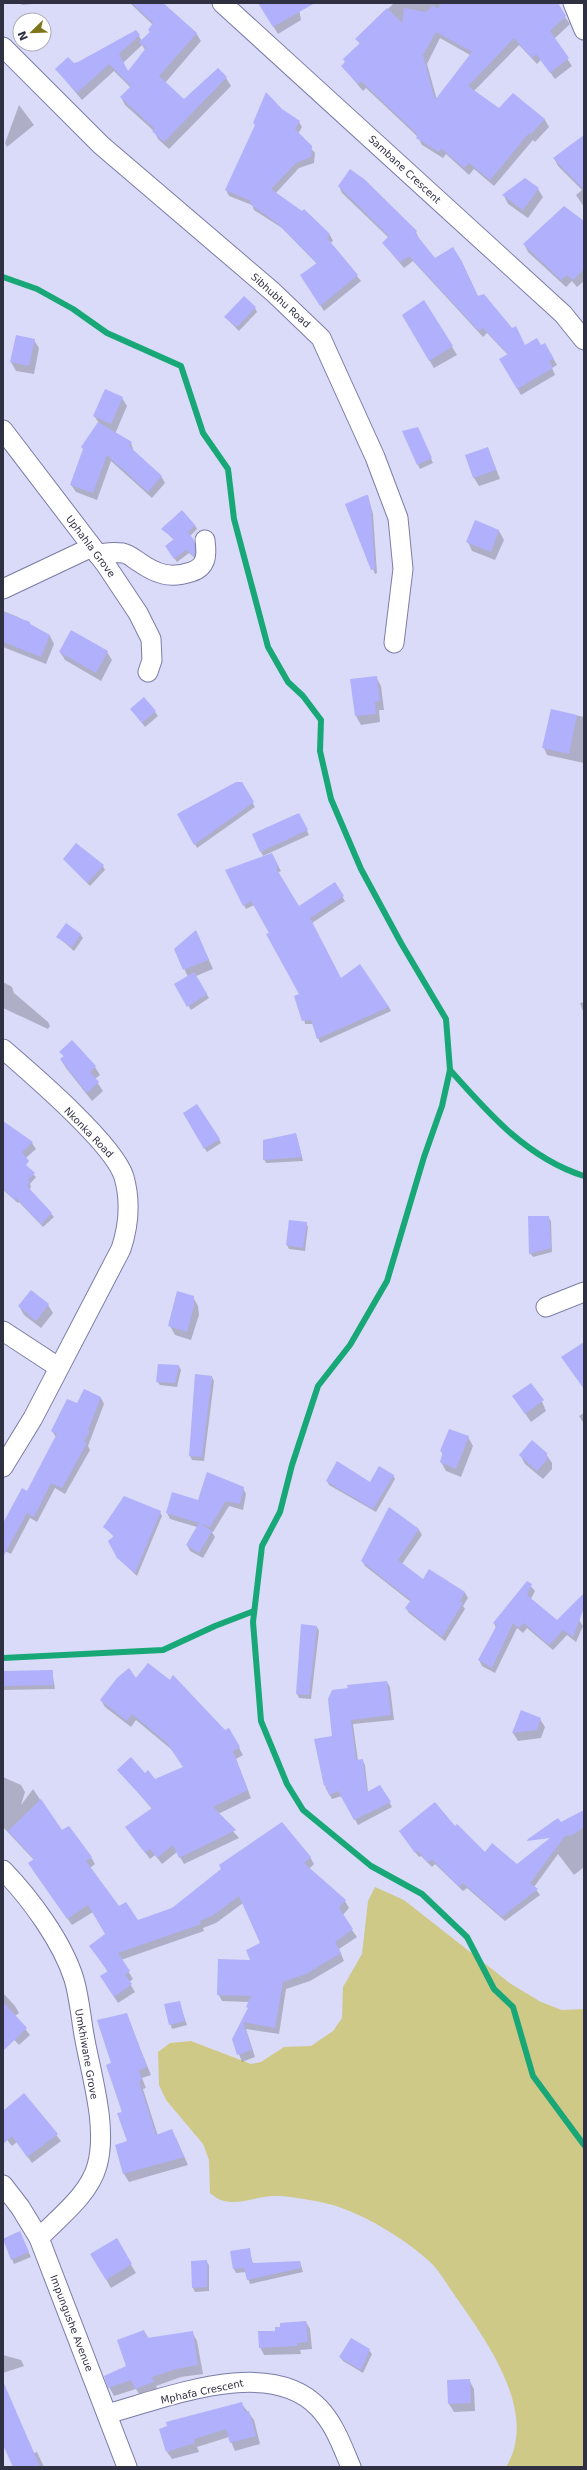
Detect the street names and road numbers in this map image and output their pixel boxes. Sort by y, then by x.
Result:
street label: Sambane Crescent [366,133,443,206]
street label: Sibhubhu Road [249,271,312,330]
street label: Uphahla Grove [64,513,117,579]
street label: Nkonka Road [62,1105,115,1160]
street label: Umkhiwane Grove [73,2008,100,2100]
street label: Impungushe Avenue [48,2273,95,2373]
street label: Mphafa Crescent [160,2377,245,2406]

